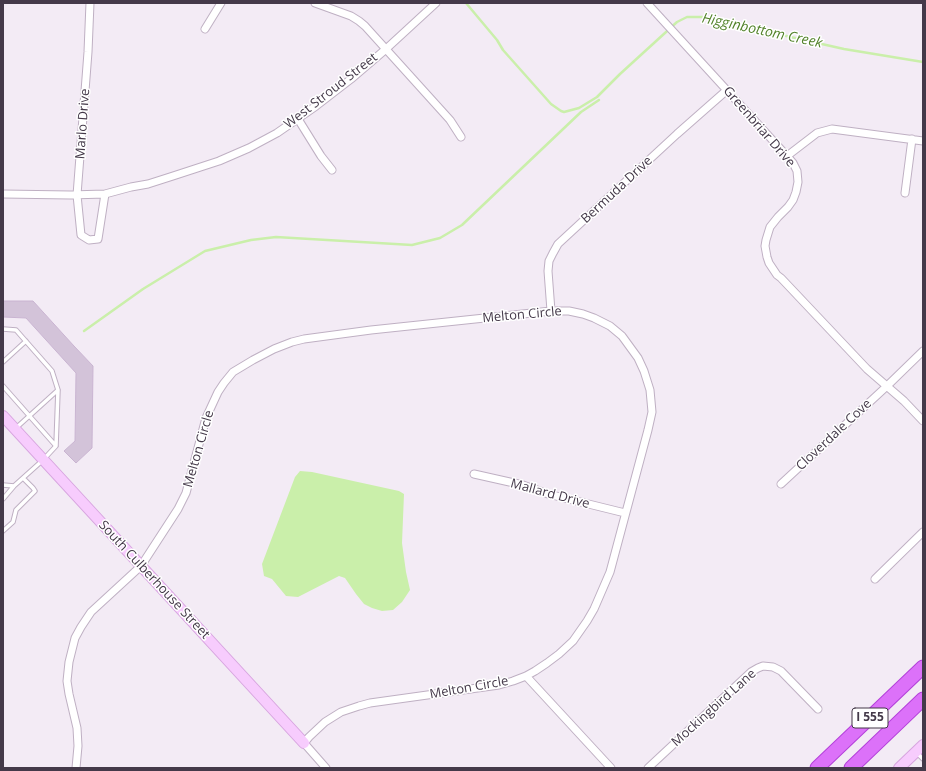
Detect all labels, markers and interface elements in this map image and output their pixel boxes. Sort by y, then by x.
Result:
water label: Higginbottom Creek [700,10,824,52]
street label: West Stroud Street [281,50,381,132]
street label: Greenbriar Drive [720,84,798,170]
street label: Marlo Drive [73,88,93,160]
street label: Bermuda Drive [578,153,656,227]
street label: Melton Circle [482,304,562,326]
street label: Cloverdale Cove [793,396,875,474]
street label: Melton Circle [181,409,217,489]
street label: Mallard Drive [509,476,591,512]
street label: South Culberhouse Street [95,518,213,642]
street label: Mockingbird Lane [669,666,759,750]
street label: Melton Circle [428,673,510,703]
road number: I 555 [852,708,888,728]

